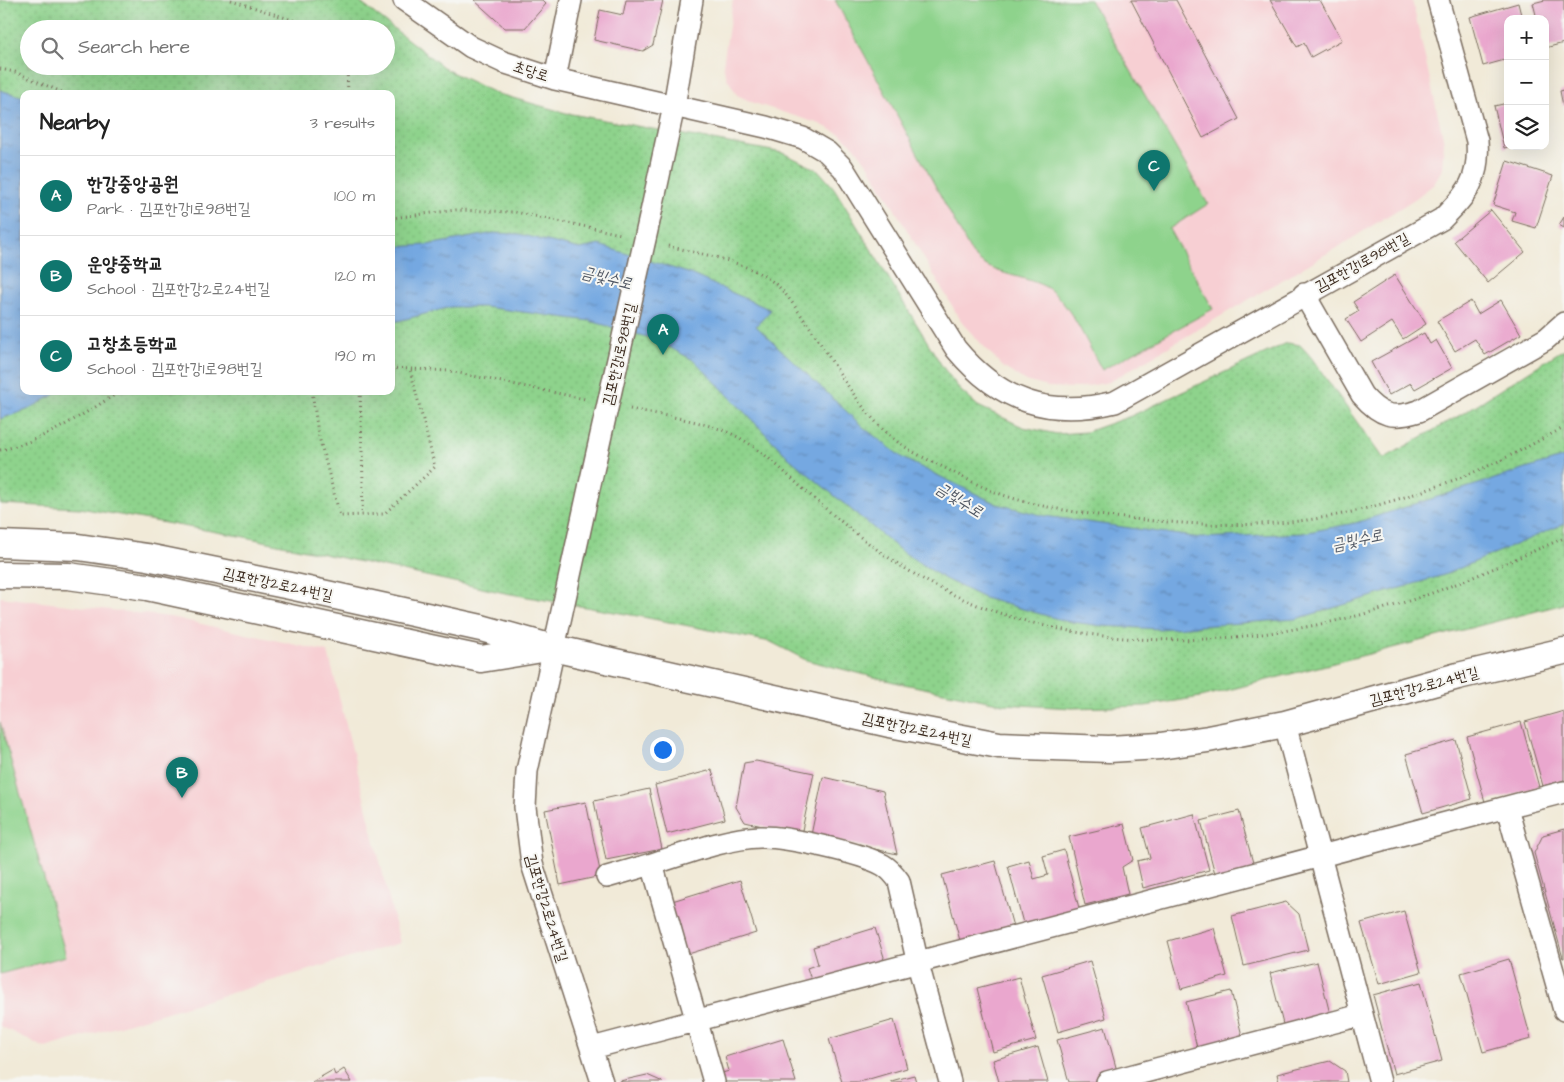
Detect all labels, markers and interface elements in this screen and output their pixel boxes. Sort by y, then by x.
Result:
map controls [1504,15,1549,150]
button: + [1504,15,1549,60]
search box [20,20,395,75]
icon: search [38,34,66,62]
text: Search here [78,34,190,61]
street label: 초당로 [510,56,551,87]
button: − [1504,60,1549,105]
button: layers [1504,105,1549,150]
text: Nearby [40,108,110,137]
text: 3 results [310,112,375,134]
pin: C [1138,150,1170,191]
text: 한강중앙공원 [87,171,179,198]
text: A [51,185,61,207]
text: 100 m [334,185,375,207]
text: Park · 김포한강1로98번길 [87,198,251,220]
street label: 김포한강1로98번길 [1311,228,1413,297]
text: 운양중학교 [87,251,163,278]
water label: 금빛수로 [579,261,635,295]
text: B [50,265,62,287]
text: 120 m [335,265,375,287]
text: School · 김포한강2로24번길 [87,278,270,300]
street label: 김포한강1로98번길 [597,301,641,407]
pin: A [647,314,679,355]
text: 고창초등학교 [87,331,179,358]
text: C [50,345,62,367]
text: 190 m [335,345,375,367]
text: School · 김포한강1로98번길 [87,358,263,380]
water label: 금빛수로 [932,477,987,523]
water label: 금빛수로 [1330,524,1385,556]
street label: 김포한강2로24번길 [221,563,335,606]
street label: 김포한강2로24번길 [1367,662,1481,711]
street label: 김포한강2로24번길 [860,708,974,751]
your location [650,737,676,763]
pin: B [166,757,198,798]
street label: 김포한강2로24번길 [520,852,573,965]

